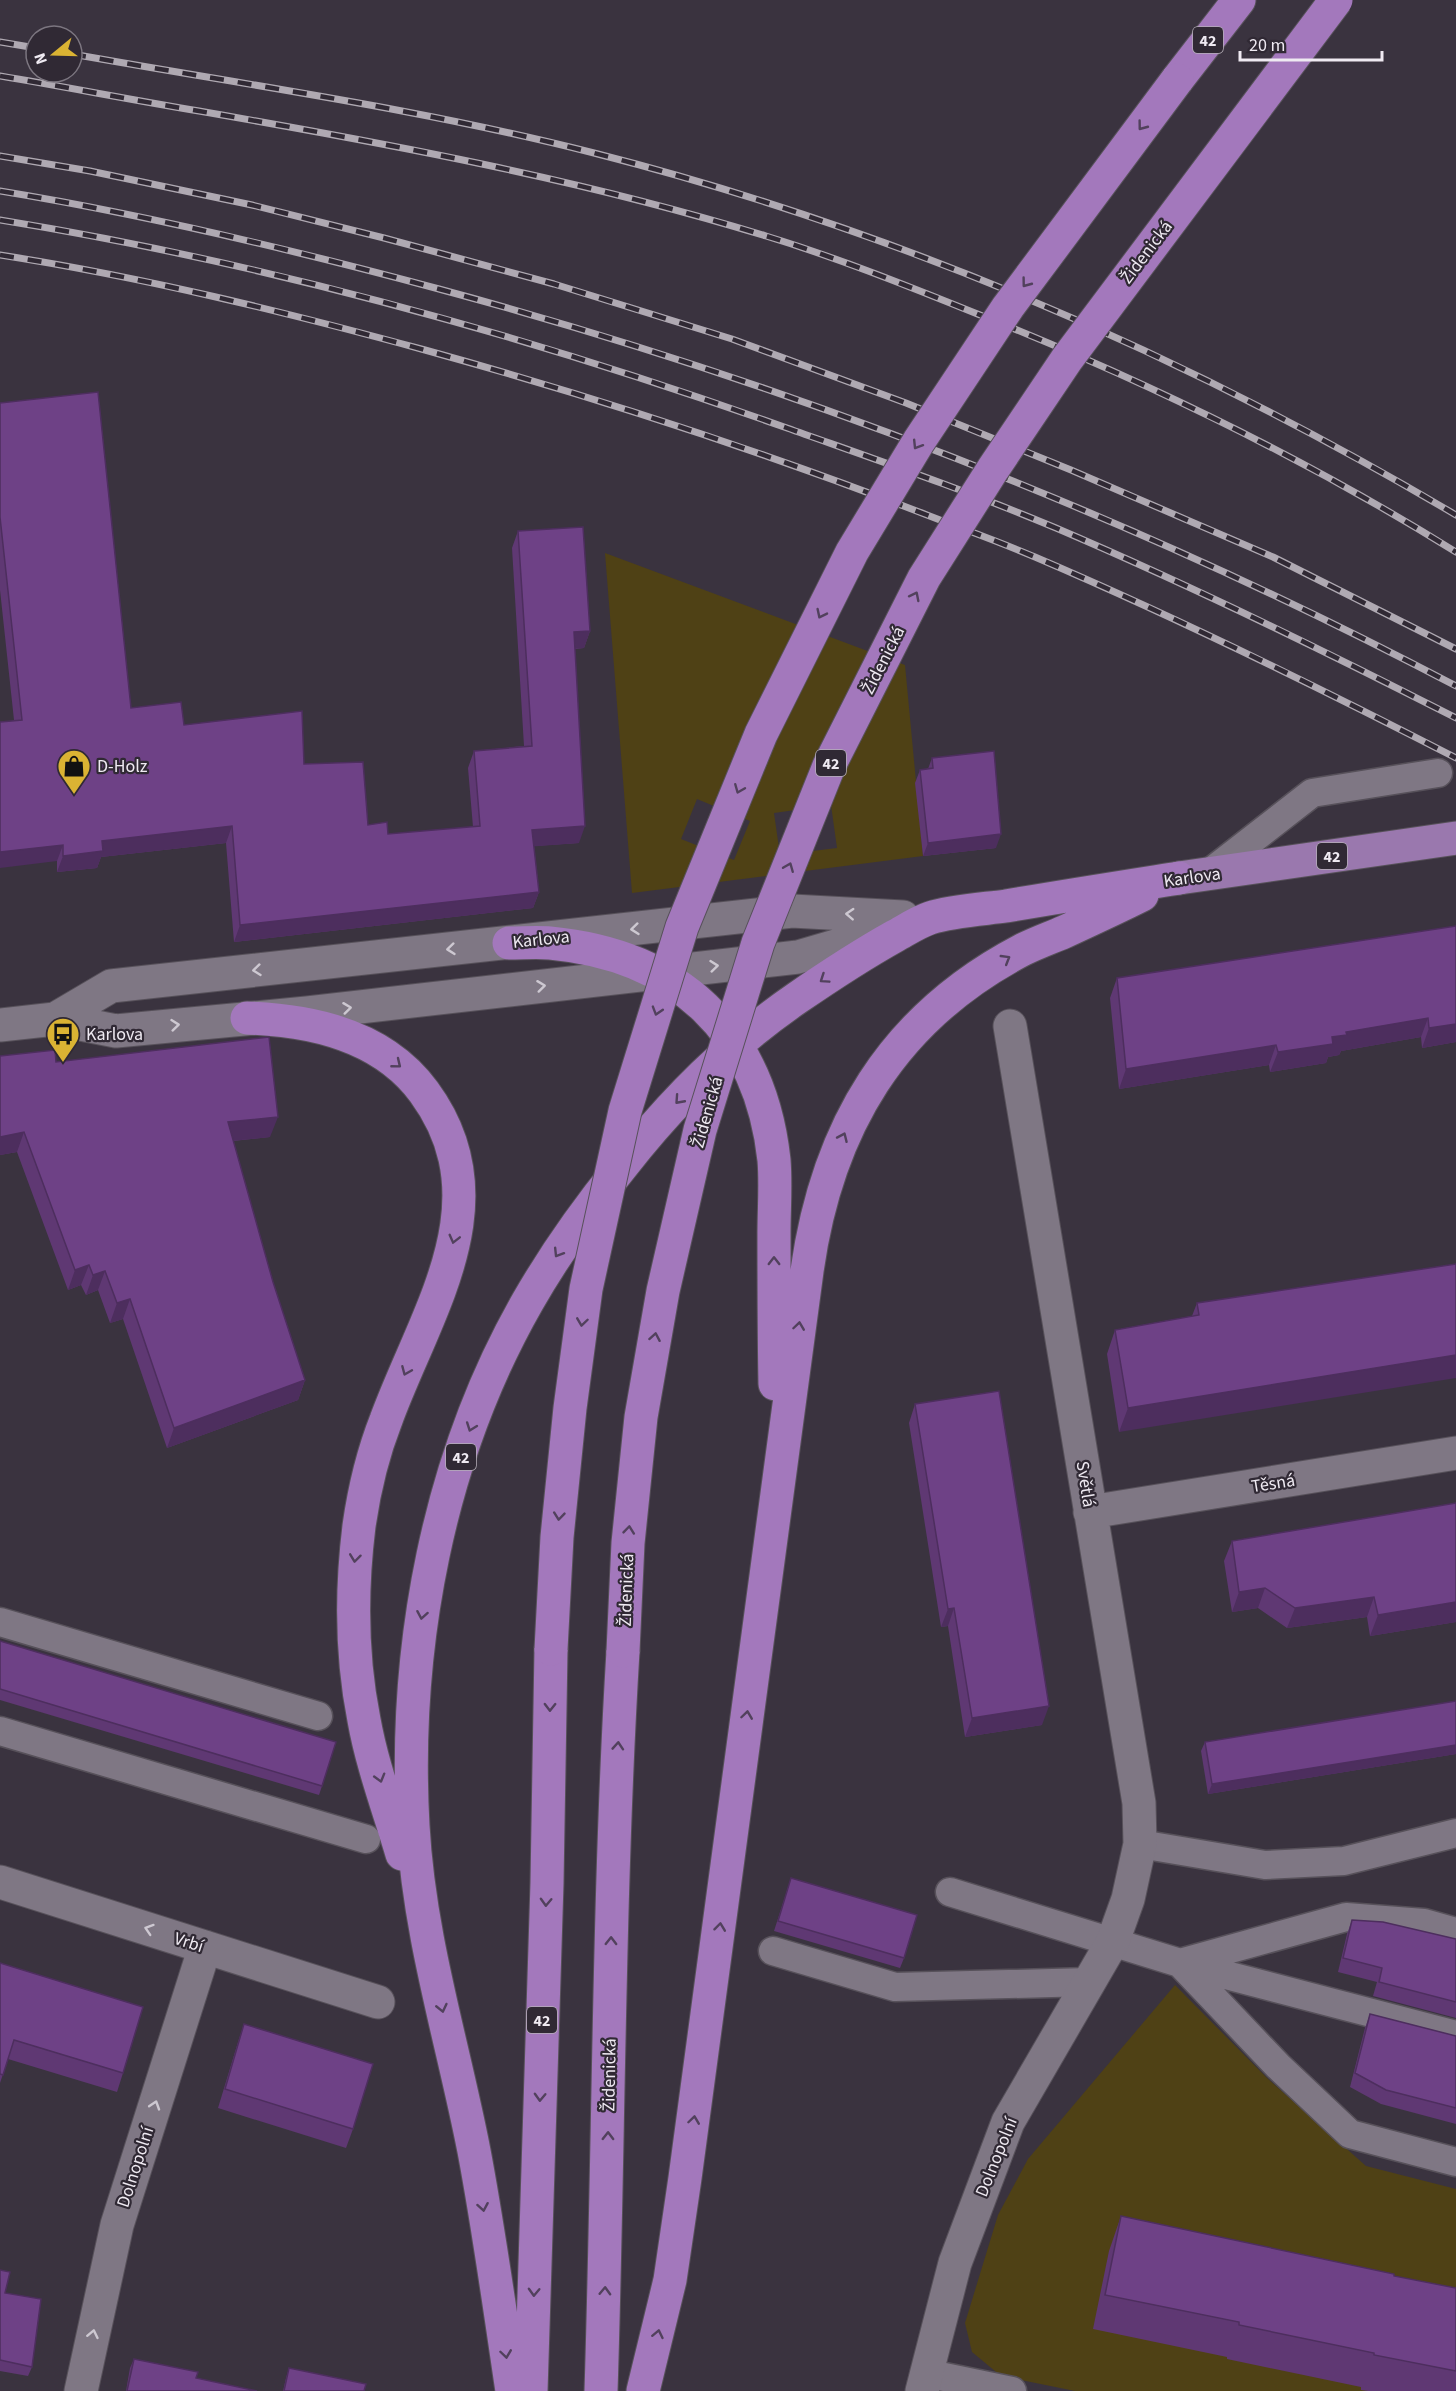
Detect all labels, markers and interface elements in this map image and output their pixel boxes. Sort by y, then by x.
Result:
north arrow [24,24,84,84]
scale bar [1240,24,1382,62]
road number: 42 [1193,27,1223,53]
text: 20 m [1249,33,1285,58]
text: N [29,50,53,67]
one-way arrow [1139,120,1150,131]
street label: Židenická [1114,215,1178,289]
one-way arrow [1022,276,1033,287]
one-way arrow [913,439,925,449]
one-way arrow [908,591,920,602]
one-way arrow [816,608,828,619]
street label: Židenická [856,622,911,699]
shop icon: D-Holz [56,748,92,795]
road number: 42 [816,750,846,776]
place label: D-Holz [97,754,148,779]
one-way arrow [734,782,746,793]
road number: 42 [1317,843,1347,869]
street label: Karlova [1162,861,1222,894]
one-way arrow [781,863,794,873]
one-way arrow [845,908,854,921]
one-way arrow [630,922,640,934]
street label: Karlova [511,924,571,955]
one-way arrow [447,942,456,955]
one-way arrow [1000,955,1010,967]
one-way arrow [709,960,719,973]
one-way arrow [253,963,262,976]
one-way arrow [820,972,831,983]
one-way arrow [536,980,545,992]
one-way arrow [343,1002,352,1015]
one-way arrow [652,1005,664,1016]
bus stop icon: Karlova [45,1016,81,1063]
one-way arrow [170,1020,179,1032]
place label: Karlova [86,1022,143,1047]
one-way arrow [390,1057,401,1068]
street label: Židenická [685,1073,730,1151]
one-way arrow [675,1093,686,1104]
one-way arrow [836,1132,848,1143]
one-way arrow [449,1234,462,1244]
one-way arrow [553,1247,565,1257]
one-way arrow [768,1257,780,1266]
one-way arrow [576,1318,588,1327]
one-way arrow [793,1321,805,1330]
one-way arrow [648,1332,661,1342]
one-way arrow [401,1364,413,1375]
one-way arrow [466,1421,479,1432]
road number: 42 [446,1444,476,1470]
street label: Světlá [1070,1459,1101,1509]
street label: Těsná [1249,1468,1297,1499]
one-way arrow [553,1511,566,1521]
one-way arrow [622,1525,635,1534]
one-way arrow [349,1553,362,1563]
street label: Židenická [613,1553,640,1627]
one-way arrow [417,1611,429,1620]
one-way arrow [543,1703,556,1712]
one-way arrow [741,1710,753,1720]
one-way arrow [611,1741,624,1750]
one-way arrow [373,1772,385,1783]
one-way arrow [540,1898,553,1907]
one-way arrow [713,1923,725,1932]
one-way arrow [144,1924,155,1937]
street label: Vrbí [171,1926,207,1959]
one-way arrow [605,1936,618,1945]
one-way arrow [435,2003,448,2013]
road number: 42 [527,2007,557,2033]
street label: Židenická [596,2038,623,2112]
one-way arrow [533,2092,546,2101]
one-way arrow [148,2100,160,2111]
street label: Dolnopolní [969,2113,1024,2201]
one-way arrow [687,2116,699,2125]
street label: Dolnopolní [111,2123,160,2211]
one-way arrow [602,2131,615,2140]
one-way arrow [476,2202,489,2212]
one-way arrow [598,2286,611,2295]
one-way arrow [527,2287,540,2296]
one-way arrow [86,2329,99,2339]
one-way arrow [650,2330,663,2340]
one-way arrow [500,2349,512,2359]

